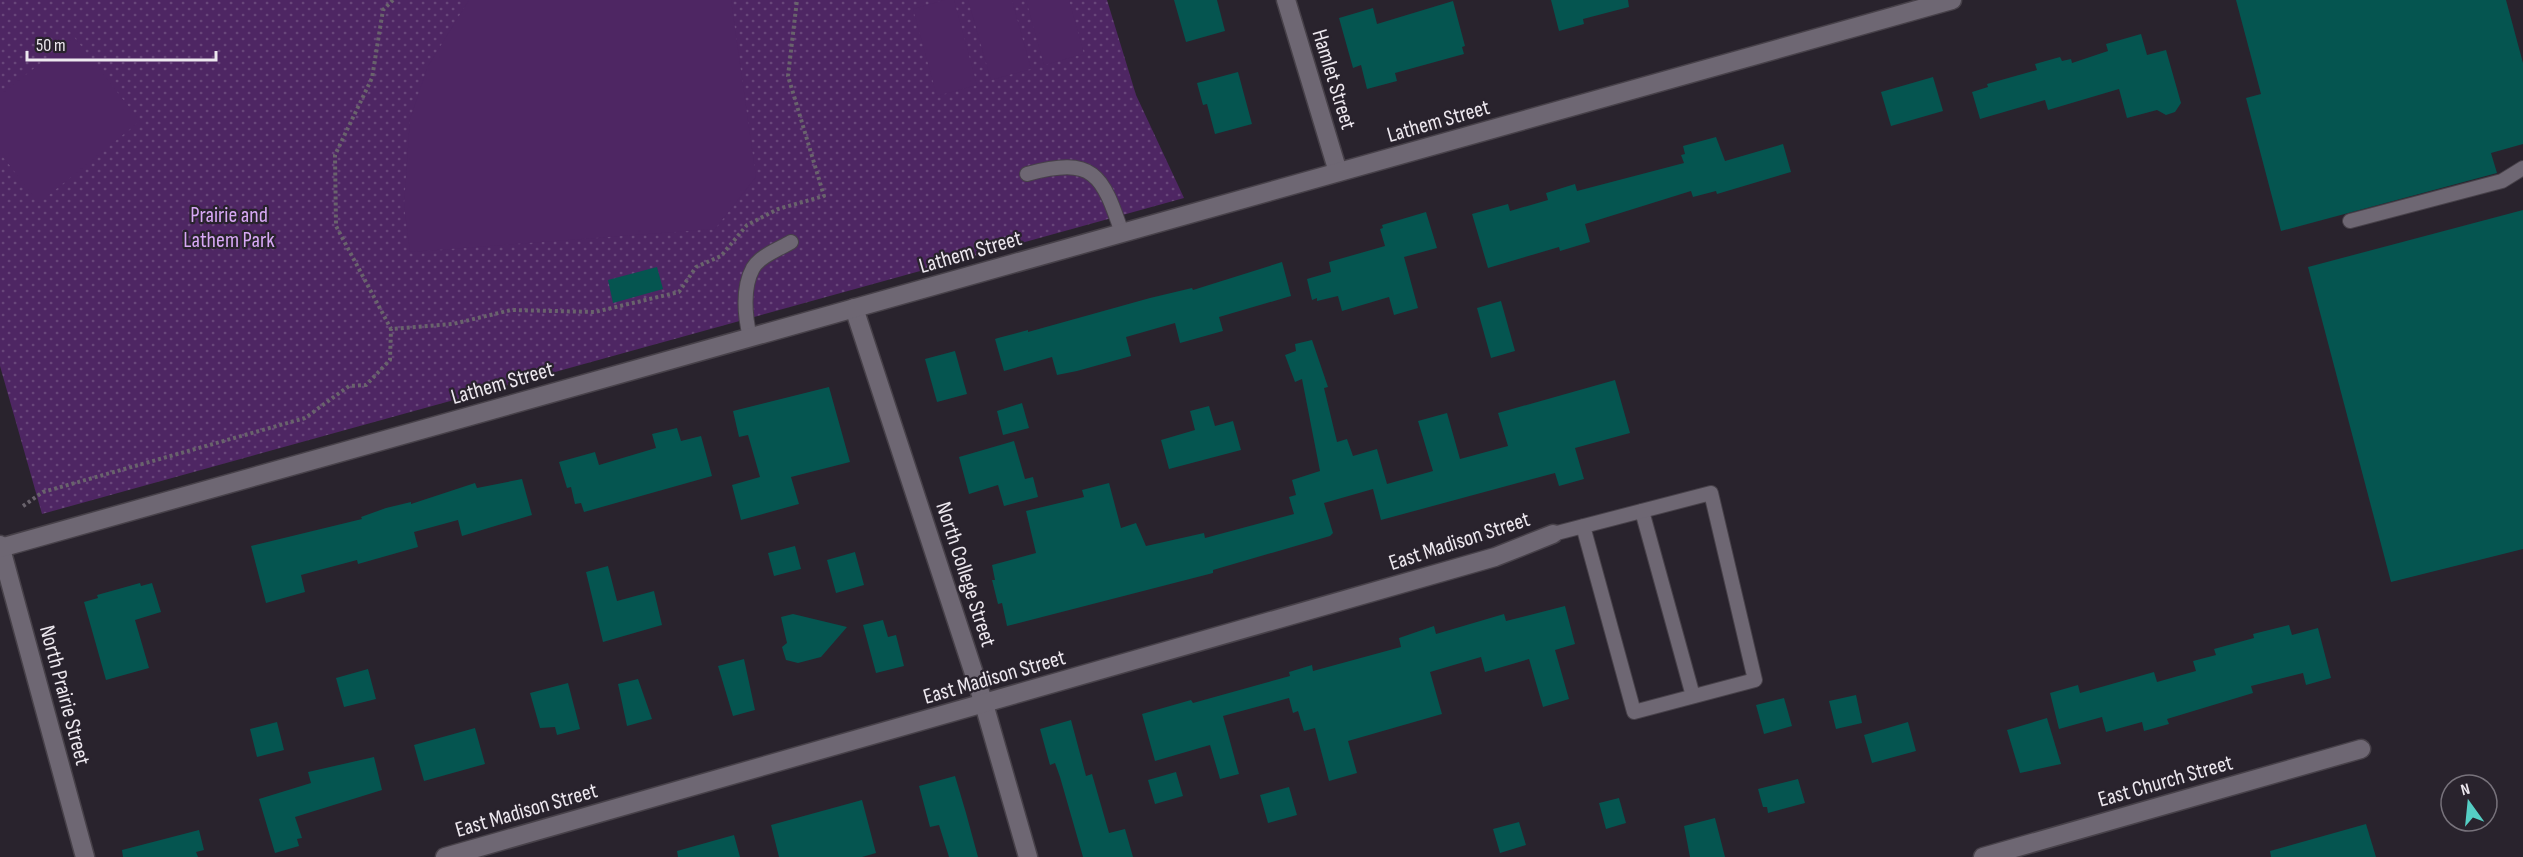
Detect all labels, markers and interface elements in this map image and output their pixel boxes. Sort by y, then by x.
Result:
scale bar [27,24,216,62]
street label: Hamlet Street [1306,26,1362,133]
text: 50 m [36,35,66,56]
street label: Lathem Street [1384,94,1493,149]
park label: Prairie and Lathem Park [183,202,275,254]
street label: Lathem Street [916,225,1025,280]
street label: Lathem Street [448,356,557,411]
street label: North College Street [929,499,1002,651]
street label: East Madison Street [1386,506,1534,577]
street label: North Prairie Street [33,623,96,768]
street label: East Madison Street [920,644,1069,711]
street label: East Church Street [2095,749,2236,814]
north arrow [2439,773,2499,833]
street label: East Madison Street [452,777,601,844]
text: N [2459,780,2472,800]

